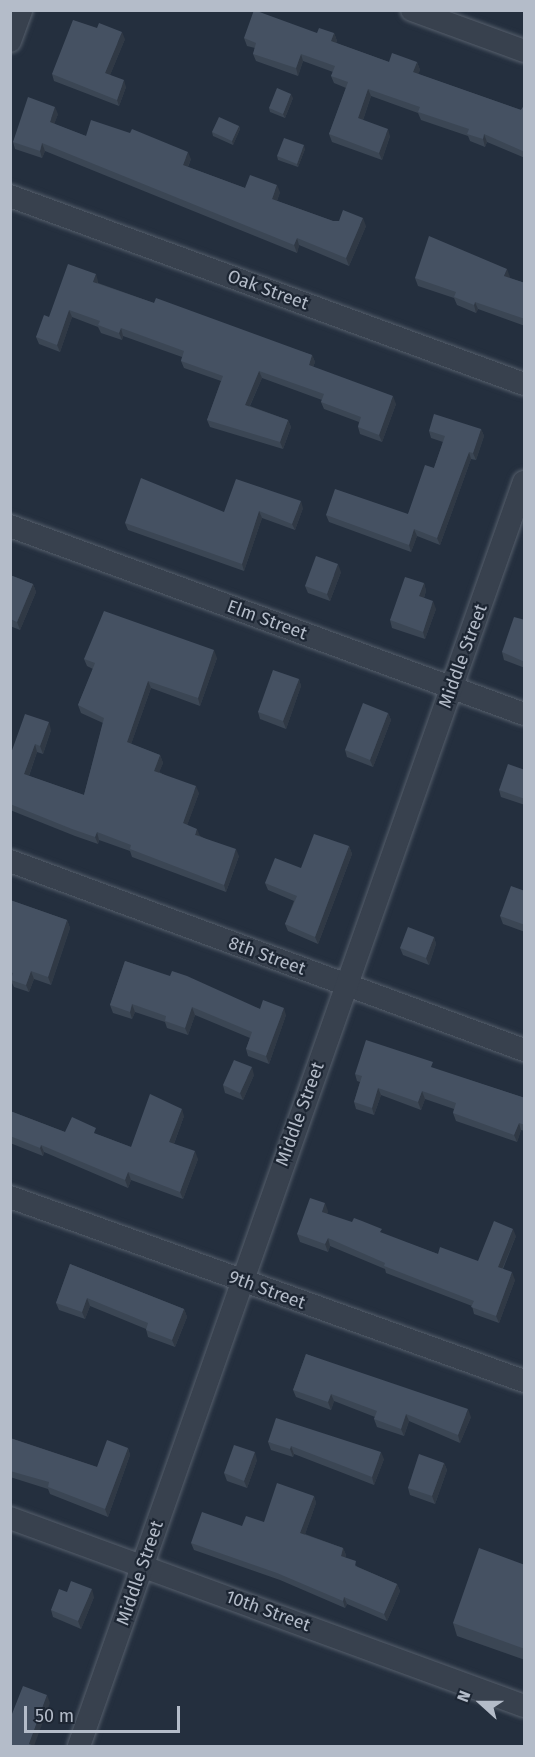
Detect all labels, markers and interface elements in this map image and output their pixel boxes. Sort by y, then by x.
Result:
street label: Oak Street [224,265,312,315]
street label: Elm Street [224,596,310,644]
street label: Middle Street [434,601,492,711]
street label: 8th Street [225,932,309,980]
street label: Middle Street [271,1059,329,1169]
street label: 9th Street [226,1266,308,1314]
street label: Middle Street [112,1518,168,1628]
street label: 10th Street [223,1586,313,1636]
north arrow [451,1673,511,1733]
text: N [453,1688,474,1705]
scale bar [27,1694,183,1732]
text: 50 m [35,1705,74,1727]

